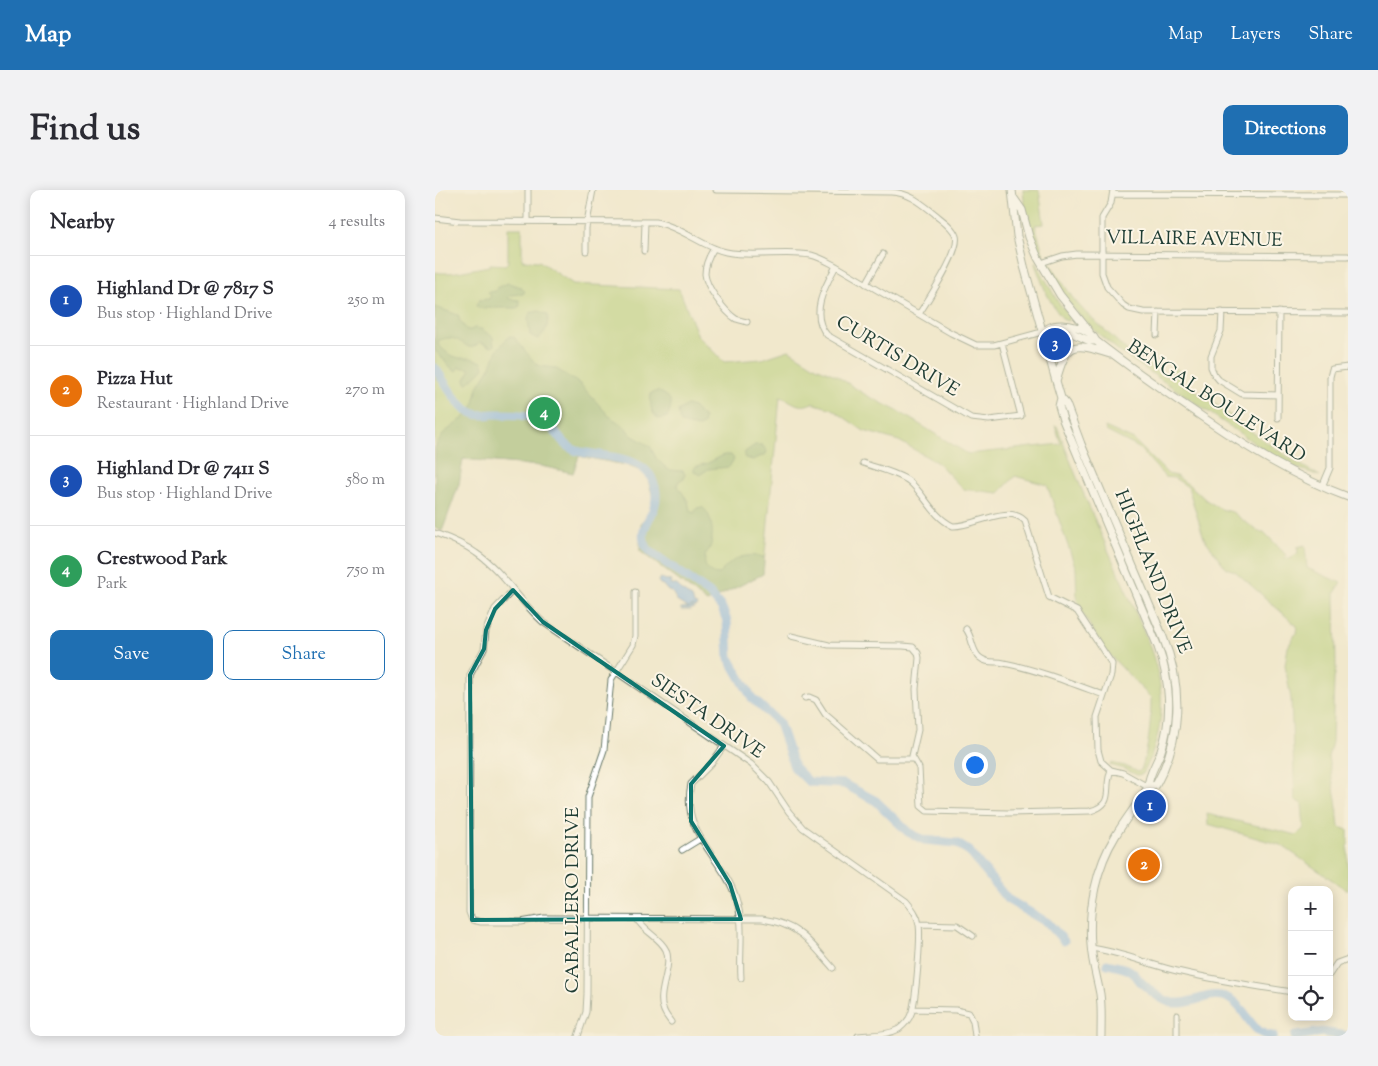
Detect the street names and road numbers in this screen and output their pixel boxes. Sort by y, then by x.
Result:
street label: VILLAIRE AVENUE [1105,225,1283,255]
street label: CURTIS DRIVE [830,310,964,405]
street label: BENGAL BOULEVARD [1121,334,1311,470]
street label: HIGHLAND DRIVE [1107,486,1197,659]
street label: SIESTA DRIVE [645,668,770,767]
street label: CABALLERO DRIVE [560,806,587,993]

